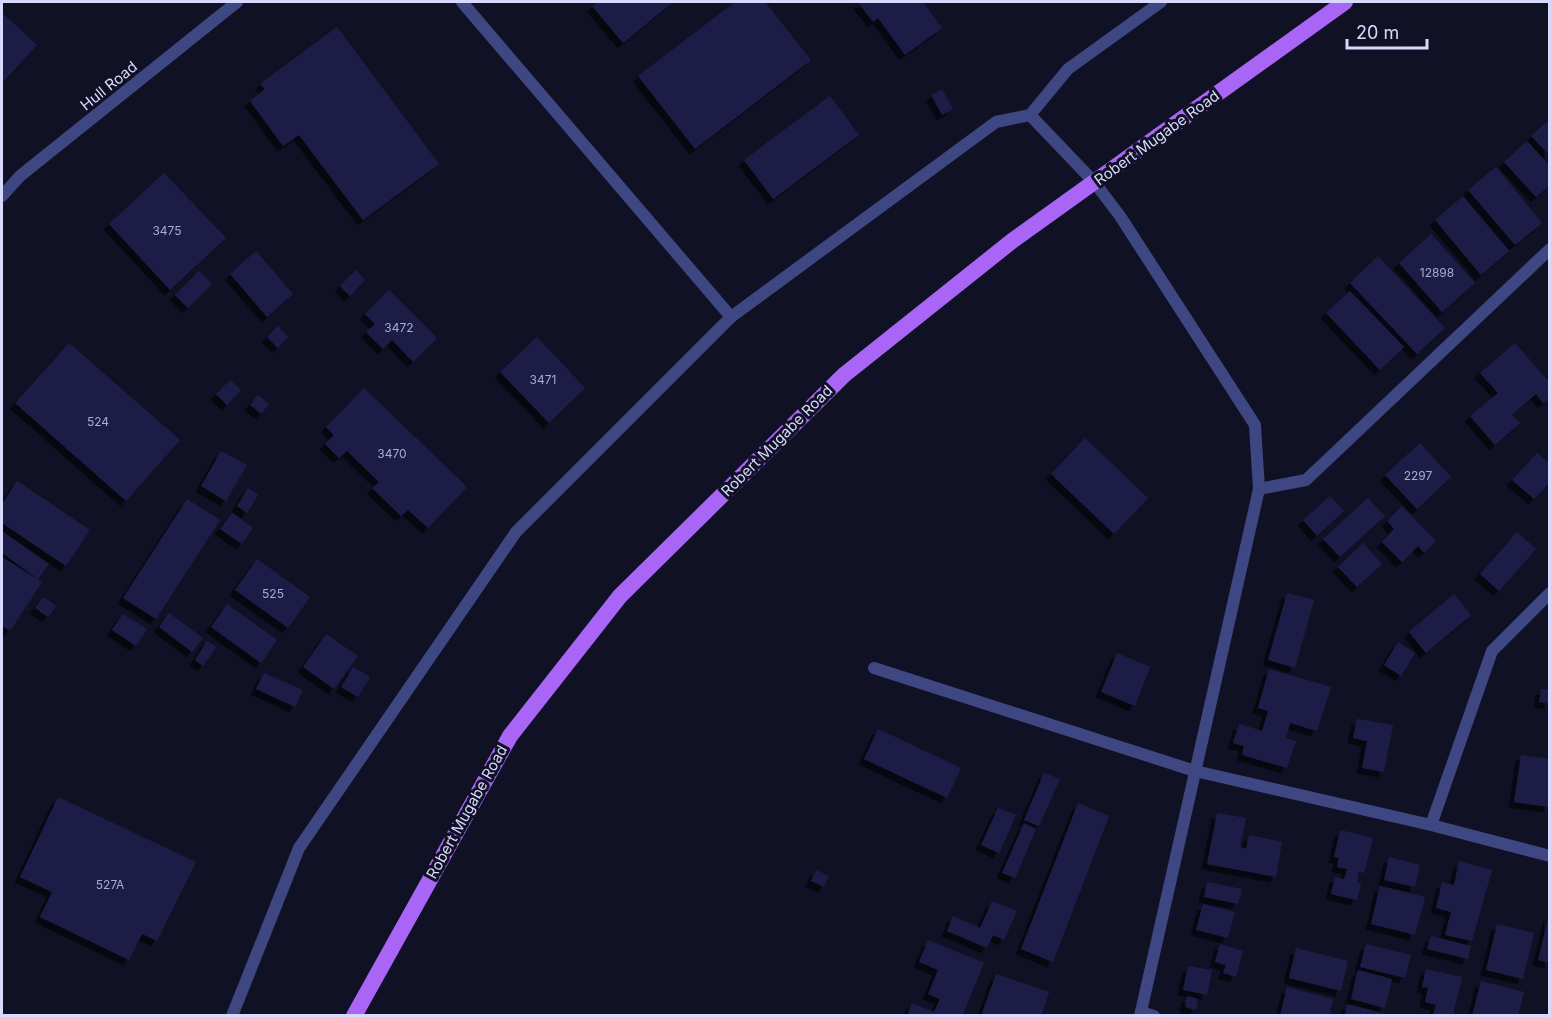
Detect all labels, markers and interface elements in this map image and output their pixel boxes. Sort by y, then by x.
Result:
scale bar [1347,12,1426,50]
text: 20 m [1356,22,1399,43]
street label: Hull Road [76,57,141,114]
street label: Robert Mugabe Road [1091,86,1223,189]
house number: 3475 [152,223,182,238]
house number: 12898 [1420,265,1454,280]
house number: 3472 [384,320,414,335]
house number: 3471 [530,372,556,387]
street label: Robert Mugabe Road [717,381,836,500]
house number: 524 [87,414,109,429]
house number: 3470 [377,446,407,461]
house number: 2297 [1404,468,1433,483]
house number: 525 [262,586,284,601]
street label: Robert Mugabe Road [422,742,511,882]
house number: 527A [96,877,124,892]

